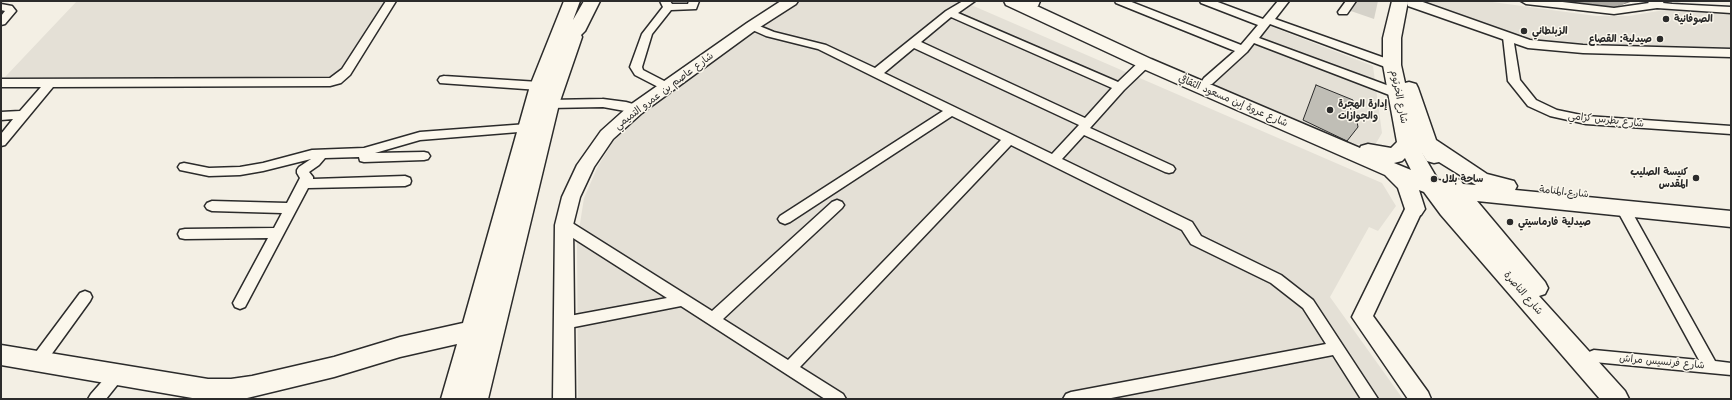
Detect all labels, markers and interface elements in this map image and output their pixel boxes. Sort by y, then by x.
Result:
place label: الصوفانية [1674,13,1713,25]
marker: الصوفانية [1661,14,1671,24]
place label: الزبلطاني [1532,25,1568,37]
marker: الزبلطاني [1519,26,1529,36]
place label: صيدلية: القصاع [1589,33,1652,45]
marker: صيدلية: القصاع [1655,34,1665,44]
street label: شارع عاصم بن عمرو التميمي [612,50,716,132]
street label: شارع الخرتوم [1388,69,1410,125]
street label: شارع عروة إبن مسعود الثقافي [1176,72,1290,130]
place label: إدارة الهجرة والجوازات [1338,98,1387,122]
marker: إدارة الهجرة والجوازات [1325,105,1335,115]
street label: شارع بطرس كرامي [1567,110,1645,130]
place label: كنيسة الصليب المقدس [1630,166,1688,190]
place label: ساحة بلال [1442,173,1483,185]
marker: كنيسة الصليب المقدس [1691,173,1701,183]
marker: ساحة بلال [1429,174,1439,184]
street label: شارع المنامة [1539,183,1589,201]
place label: صيدلية فارماسيتي [1518,216,1591,228]
marker: صيدلية فارماسيتي [1505,217,1515,227]
street label: شارع الناصرة [1501,269,1545,317]
street label: شارع فرنسيس مراش [1619,352,1705,372]

